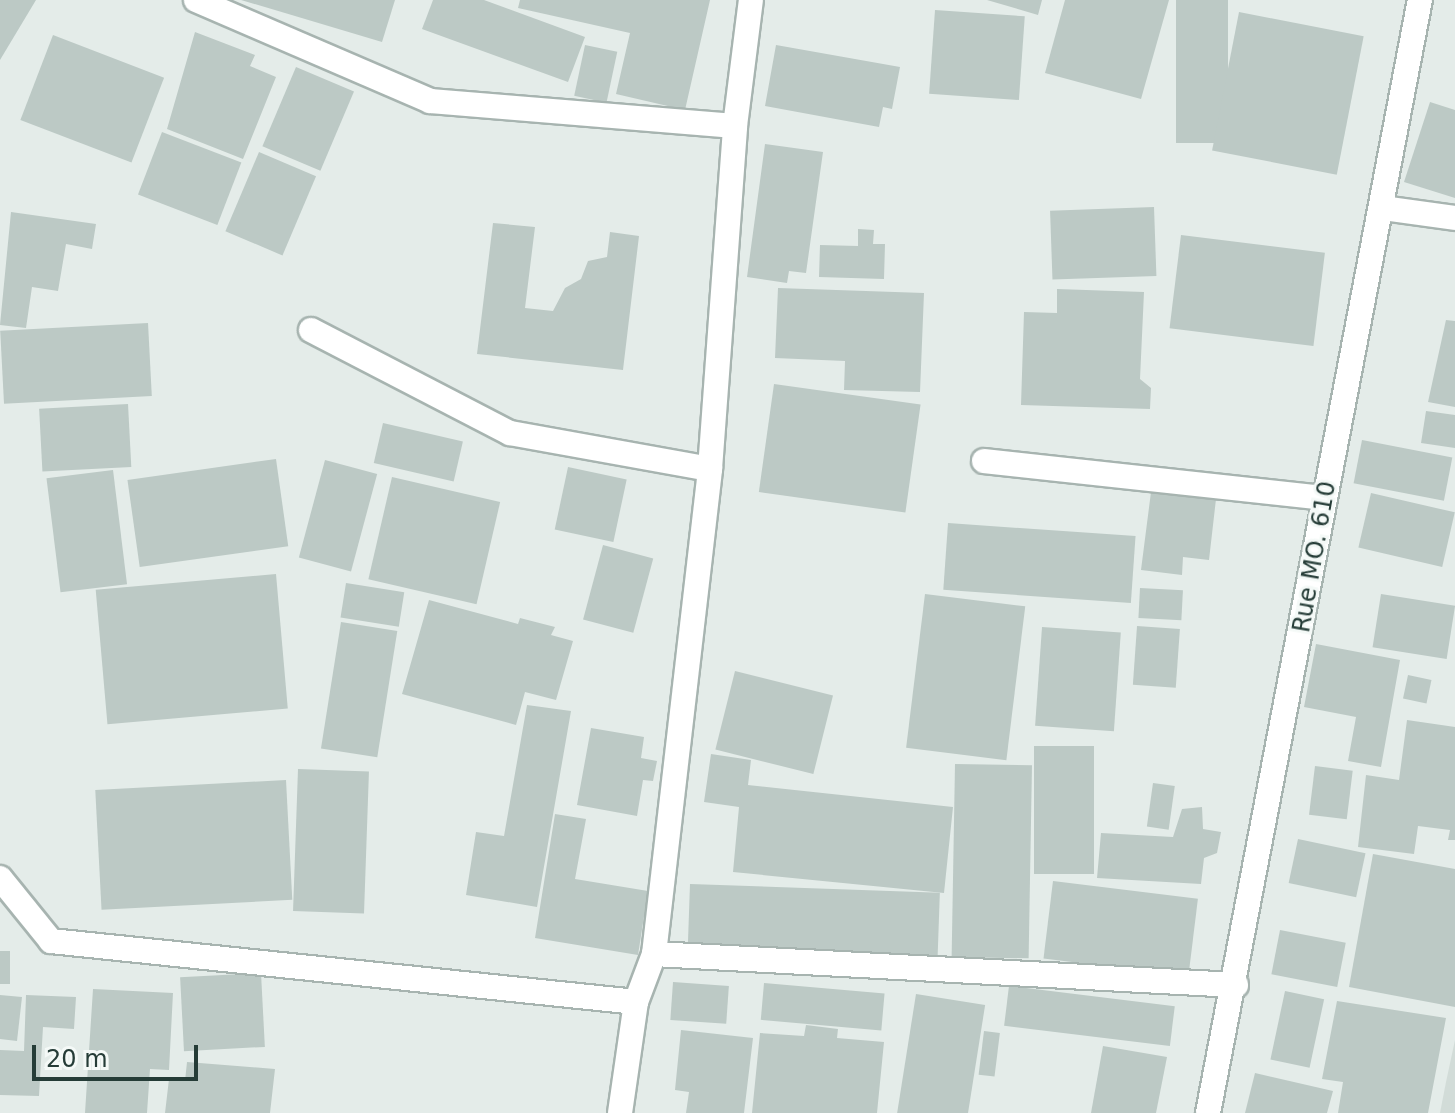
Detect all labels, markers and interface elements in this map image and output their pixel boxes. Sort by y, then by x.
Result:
street label: Rue MO. 610 [1288,479,1342,635]
scale bar [36,1029,202,1079]
text: 20 m [46,1045,108,1073]

